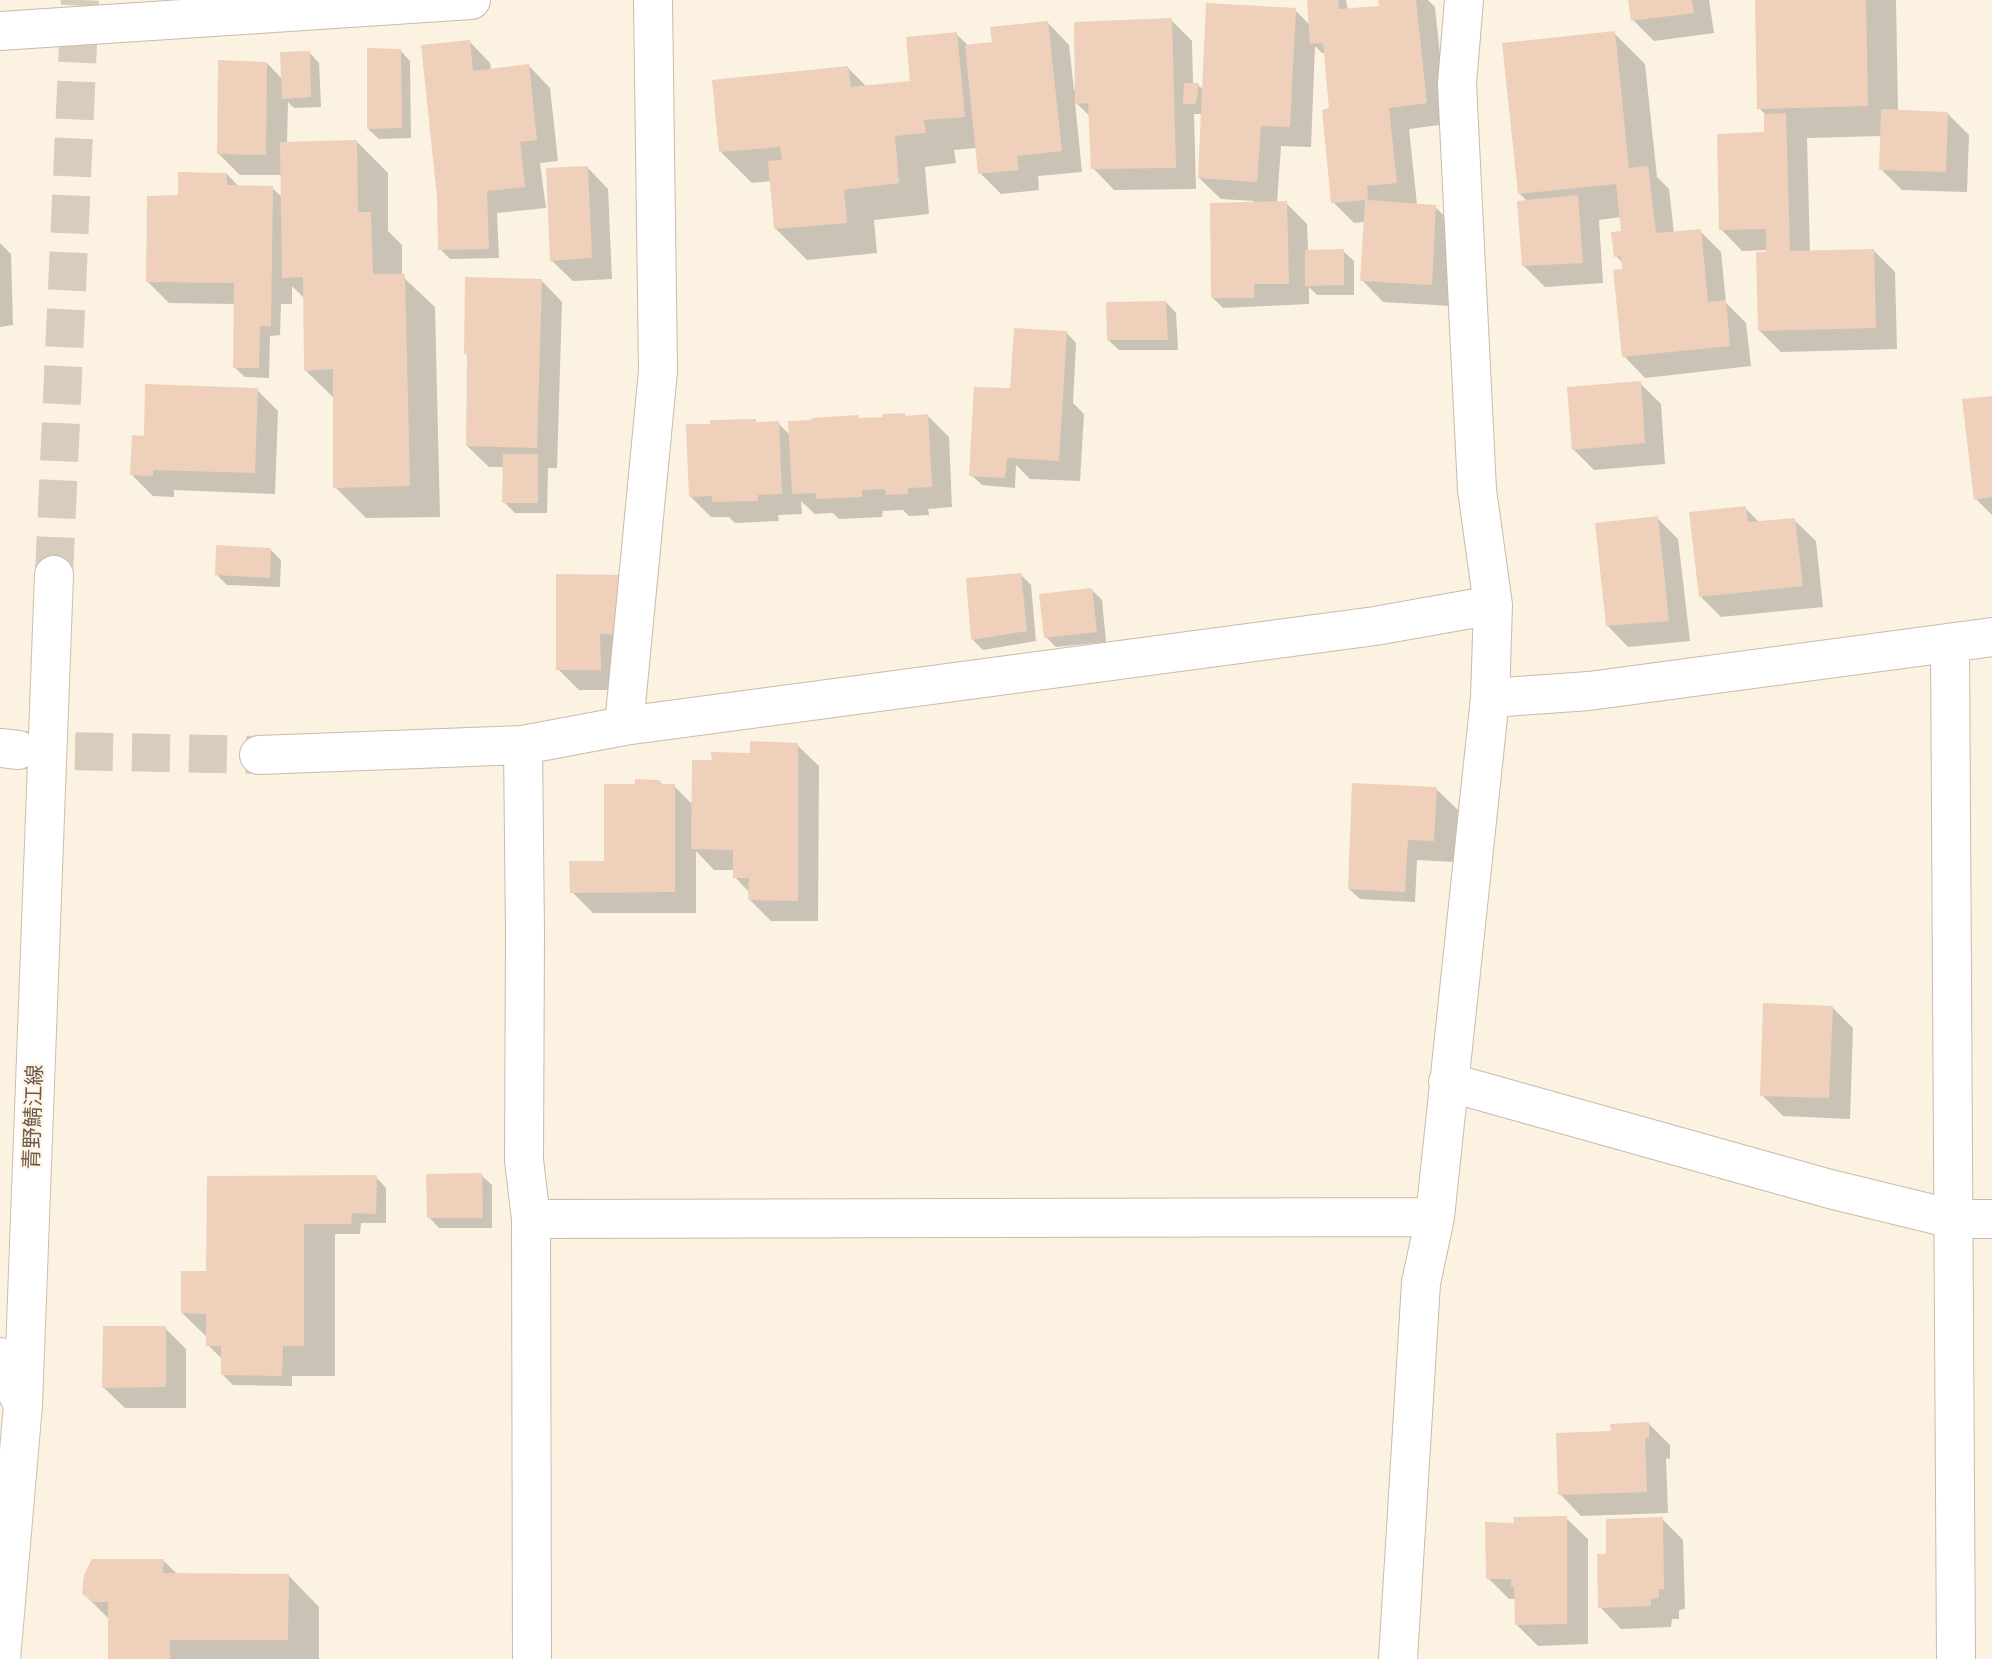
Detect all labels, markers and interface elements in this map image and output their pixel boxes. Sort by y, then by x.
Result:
street label: 青野鯖江線 [20,1064,48,1170]

